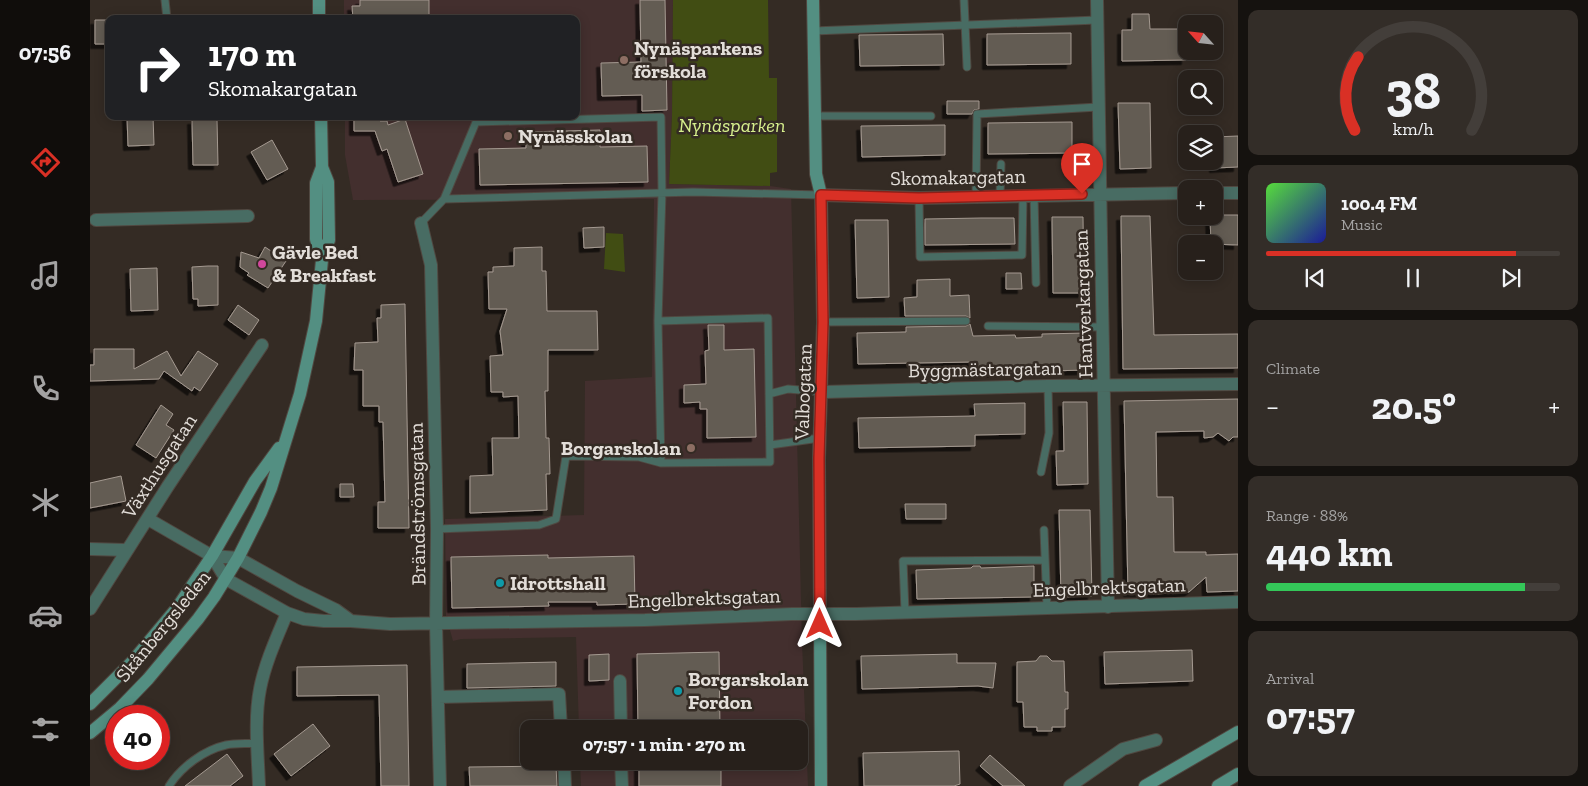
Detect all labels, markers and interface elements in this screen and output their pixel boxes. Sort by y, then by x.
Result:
north arrow [1178,15,1222,60]
map controls [1178,15,1223,280]
text: 170 m [208,33,296,75]
icon: right [125,35,190,100]
place label: Nynäsparkens förskola [634,36,762,83]
text: 07:56 [19,39,71,66]
marker: Nynäsparkens förskola [618,54,630,66]
text: 38 [1385,60,1441,122]
button: search [1178,70,1223,115]
text: Skomakargatan [208,75,357,102]
park label: Nynäsparken [678,113,786,137]
text: km/h [1393,118,1433,140]
place label: Nynässkolan [518,124,633,148]
button: layers [1178,125,1223,170]
marker: Nynässkolan [502,130,514,142]
pin [1061,143,1103,194]
icon: directions [28,145,63,180]
icon: arrive [1068,150,1096,178]
street label: Skomakargatan [890,164,1026,190]
button: + [1178,180,1223,225]
text: 100.4 FM [1341,192,1417,215]
text: Music [1341,215,1383,234]
street label: Hantverkargatan [1068,229,1098,379]
button: − [1178,235,1223,280]
place label: Gävle Bed & Breakfast [272,240,377,287]
icon: music [28,258,63,293]
marker: Gävle Bed & Breakfast [256,258,268,270]
icon: previous [1301,264,1329,292]
icon: pause [1399,264,1427,292]
icon: next [1497,264,1525,292]
street label: Valbogatan [789,343,817,442]
street label: Byggmästargatan [908,356,1063,382]
text: Climate [1266,359,1320,378]
icon: phone [28,371,63,406]
text: 20.5° [1371,383,1456,429]
text: − [1266,390,1279,423]
text: + [1548,390,1560,423]
street label: Växthusgatan [116,409,202,523]
street label: Brändströmsgatan [404,422,430,586]
place label: Borgarskolan [561,436,681,460]
marker: Borgarskolan [685,442,697,454]
icon: climate [28,485,63,520]
text: Range · 88% [1266,506,1348,525]
text: 440 km [1266,530,1393,576]
street label: Skånbergsleden [111,565,216,687]
place label: Idrottshall [510,571,606,595]
street label: Engelbrektsgatan [1032,572,1186,602]
marker: Idrottshall [494,577,506,589]
street label: Engelbrektsgatan [627,583,781,613]
position arrow [793,597,845,649]
icon: car [28,598,63,633]
place label: Borgarskolan Fordon [688,667,808,714]
text: Arrival [1266,669,1314,688]
marker: Borgarskolan Fordon [672,685,684,697]
text: 07:57 [1266,693,1355,739]
speed limit sign: 40 [105,705,170,770]
icon: filters [28,712,63,747]
text: 07:57 · 1 min · 270 m [583,733,745,756]

